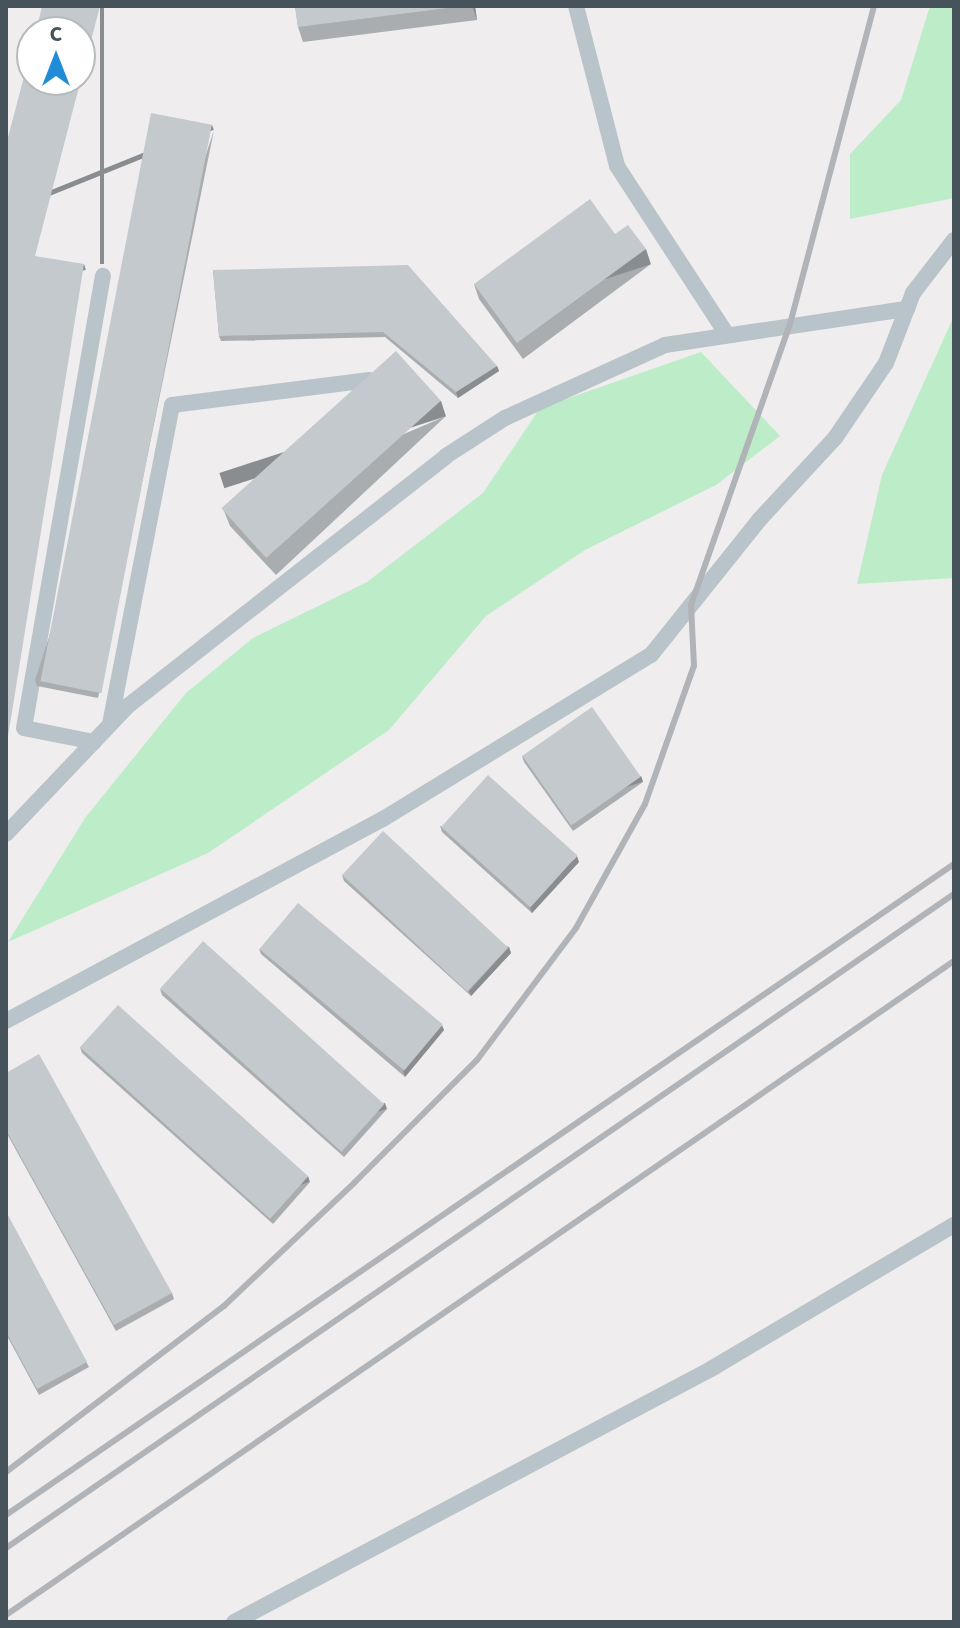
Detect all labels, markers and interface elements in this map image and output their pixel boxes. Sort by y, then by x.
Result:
north arrow [16,16,96,96]
text: С [50,18,62,50]

